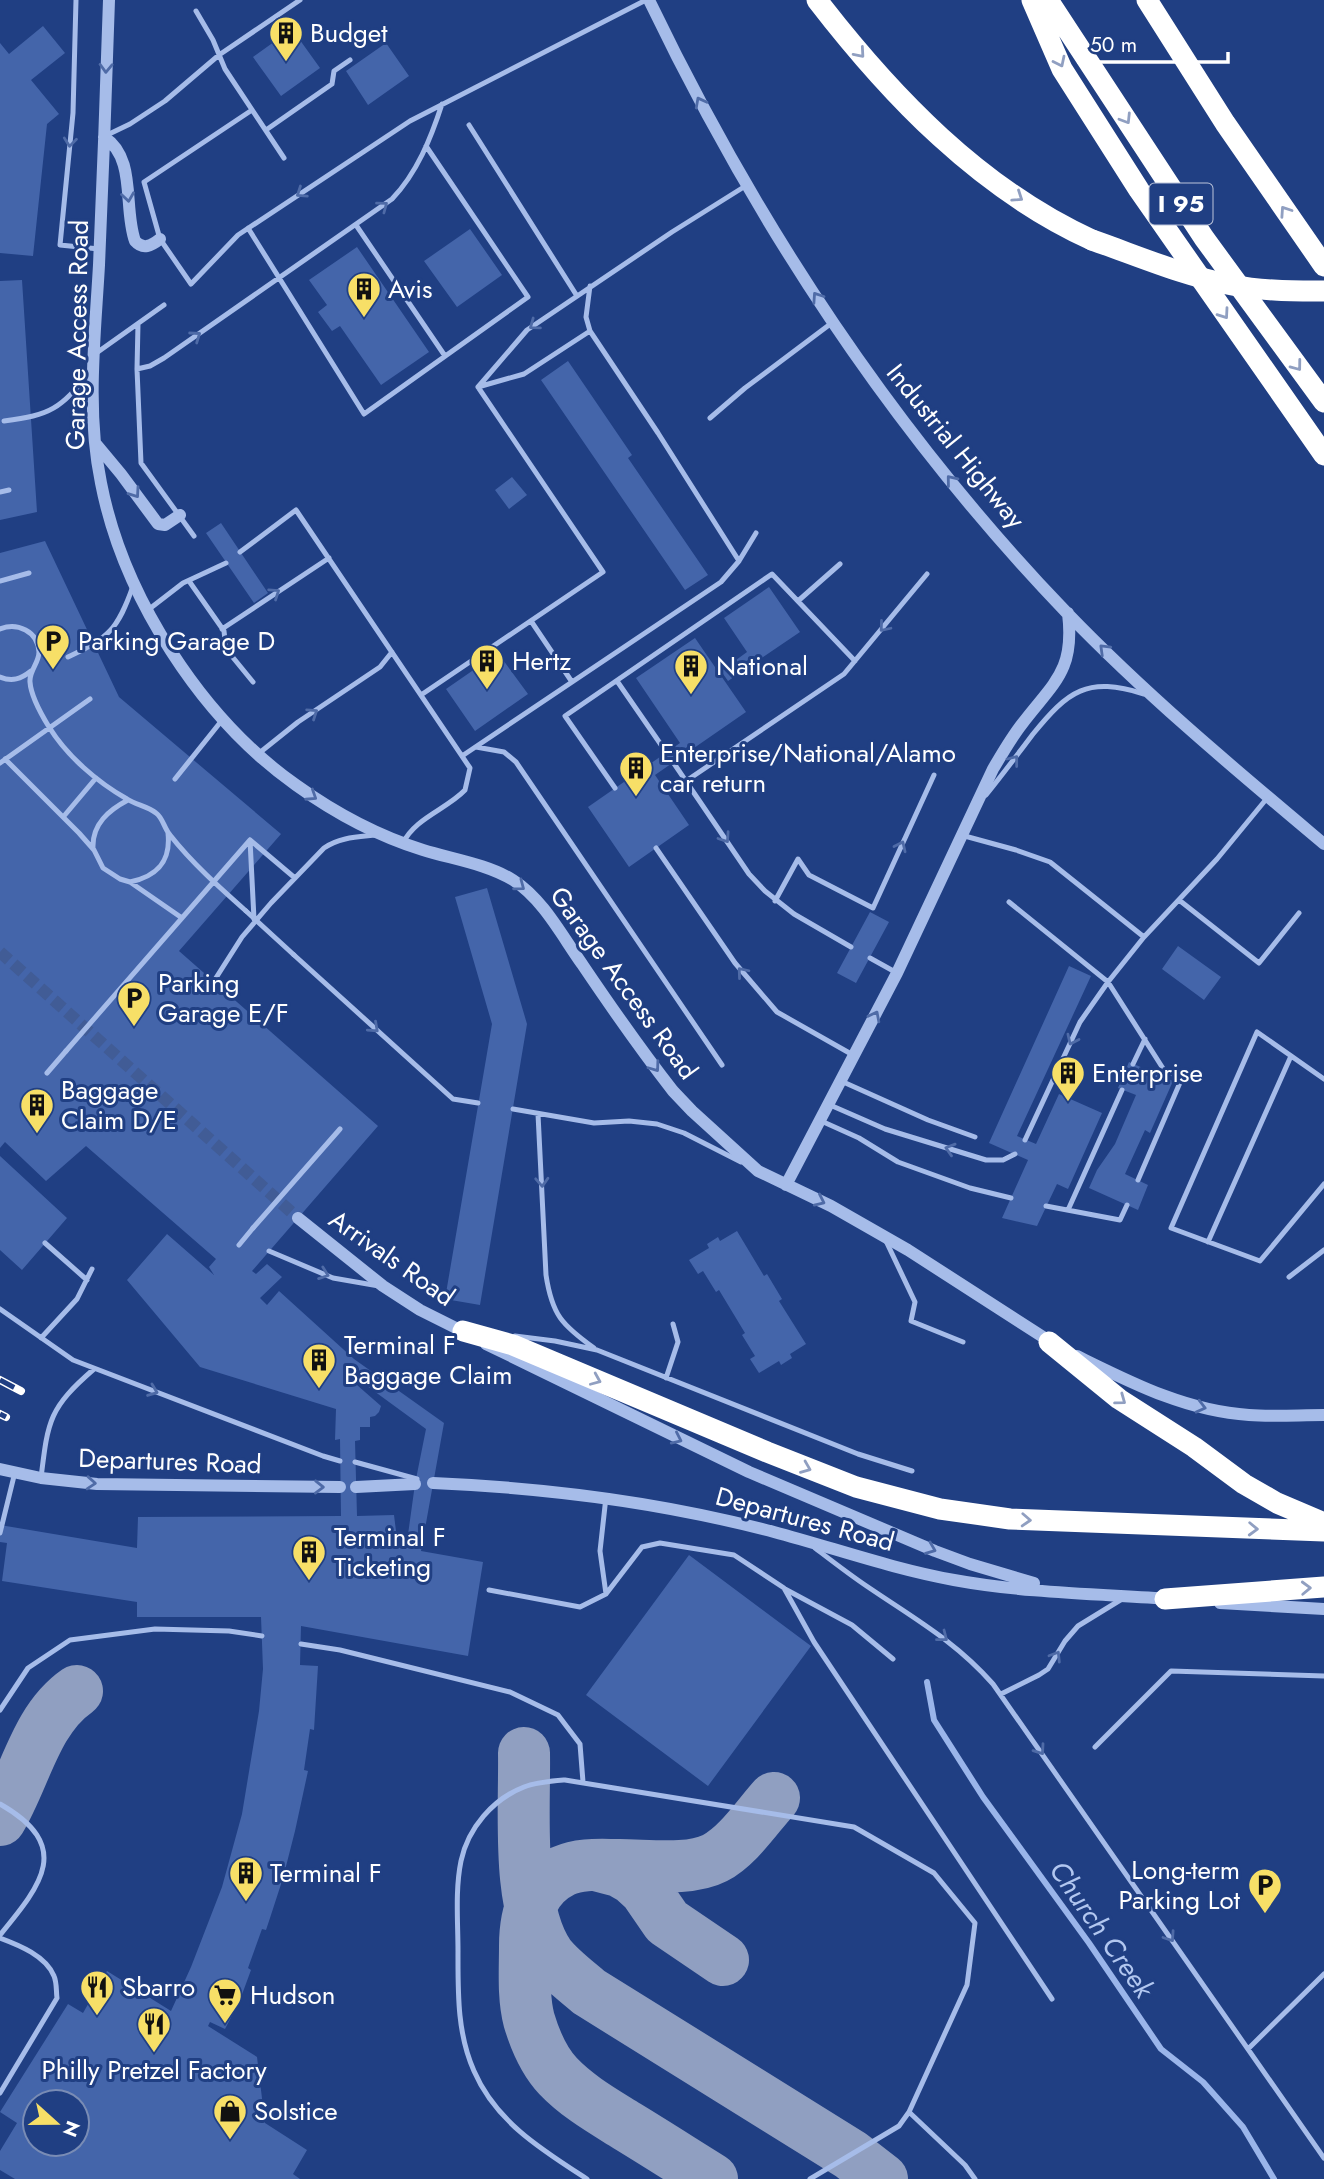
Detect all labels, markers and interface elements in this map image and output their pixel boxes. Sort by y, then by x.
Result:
building icon: Budget [267,14,305,63]
place label: Budget [310,14,388,52]
scale bar [1079,21,1228,65]
text: 50 m [1090,30,1137,60]
one-way arrow [852,45,864,58]
one-way arrow [1052,55,1066,67]
one-way arrow [99,63,114,74]
one-way arrow [695,97,708,109]
one-way arrow [1117,111,1130,124]
one-way arrow [63,136,78,147]
road number: I 95 [1150,184,1212,224]
one-way arrow [296,185,309,197]
one-way arrow [1010,189,1023,202]
one-way arrow [120,191,135,203]
one-way arrow [375,202,387,214]
one-way arrow [1280,205,1293,218]
street label: Garage Access Road [56,220,98,450]
building icon: Avis [345,270,383,319]
place label: Avis [388,270,433,308]
one-way arrow [813,292,825,305]
one-way arrow [1216,306,1228,319]
one-way arrow [529,317,542,329]
one-way arrow [188,332,201,344]
street label: Industrial Highway [878,355,1035,537]
one-way arrow [1288,358,1301,371]
one-way arrow [947,476,960,488]
one-way arrow [127,485,139,498]
one-way arrow [267,589,280,601]
one-way arrow [879,619,892,631]
parking icon: Parking Garage D [34,622,72,671]
place label: Parking Garage D [78,622,275,660]
building icon: Hertz [468,642,506,691]
place label: Hertz [512,642,571,680]
one-way arrow [1099,645,1112,658]
building icon: National [672,647,710,696]
place label: National [716,647,808,685]
one-way arrow [305,708,318,721]
place label: Enterprise/National/Alamo car return [660,734,956,802]
building icon: Enterprise/National/Alamo car return [617,749,655,798]
one-way arrow [1005,755,1018,767]
one-way arrow [304,788,317,800]
one-way arrow [717,830,729,843]
one-way arrow [893,841,907,853]
one-way arrow [512,877,524,890]
street label: Garage Access Road [541,879,707,1087]
place label: Parking Garage E/F [158,964,289,1032]
one-way arrow [738,967,750,980]
parking icon: Parking Garage E/F [115,979,153,1028]
one-way arrow [867,1011,881,1023]
one-way arrow [366,1020,379,1032]
one-way arrow [1066,1033,1080,1045]
building icon: Enterprise [1049,1054,1087,1103]
place label: Enterprise [1092,1054,1203,1092]
one-way arrow [647,1059,660,1072]
place label: Baggage Claim D/E [61,1071,177,1139]
building icon: Baggage Claim D/E [18,1086,56,1135]
one-way arrow [945,1143,957,1158]
one-way arrow [534,1177,549,1188]
one-way arrow [813,1193,825,1207]
street label: Arrivals Road [321,1201,463,1315]
one-way arrow [318,1266,330,1280]
place label: Terminal F Baggage Claim [344,1326,513,1394]
building icon: Terminal F Baggage Claim [300,1341,338,1390]
one-way arrow [589,1372,601,1386]
one-way arrow [146,1383,158,1397]
one-way arrow [1113,1392,1126,1404]
one-way arrow [1195,1399,1207,1413]
one-way arrow [670,1430,682,1444]
street label: Departures Road [78,1439,262,1483]
one-way arrow [799,1459,811,1473]
one-way arrow [86,1475,97,1490]
street label: Departures Road [711,1477,899,1561]
one-way arrow [314,1479,325,1495]
one-way arrow [1021,1512,1032,1527]
place label: Terminal F Ticketing [334,1518,446,1586]
one-way arrow [1248,1521,1259,1536]
building icon: Terminal F Ticketing [290,1533,328,1582]
one-way arrow [924,1540,936,1554]
one-way arrow [1301,1580,1312,1595]
one-way arrow [935,1628,948,1641]
one-way arrow [1048,1651,1061,1664]
one-way arrow [1032,1742,1044,1755]
place label: Long-term Parking Lot [1119,1851,1241,1919]
water label: Church Creek [1039,1852,1165,2007]
building icon: Terminal F [227,1854,265,1903]
place label: Terminal F [270,1854,382,1892]
parking icon: Long-term Parking Lot [1246,1866,1284,1915]
one-way arrow [1161,1929,1174,1942]
restaurant icon: Sbarro [78,1968,116,2017]
place label: Sbarro [122,1968,195,2006]
supermarket icon: Hudson [206,1976,244,2025]
place label: Hudson [250,1976,335,2014]
restaurant icon: Philly Pretzel Factory [135,2005,173,2054]
place label: Philly Pretzel Factory [41,2051,267,2089]
north arrow [21,2088,91,2158]
shop icon: Solstice [211,2092,249,2141]
place label: Solstice [254,2092,338,2130]
text: N [56,2117,87,2141]

